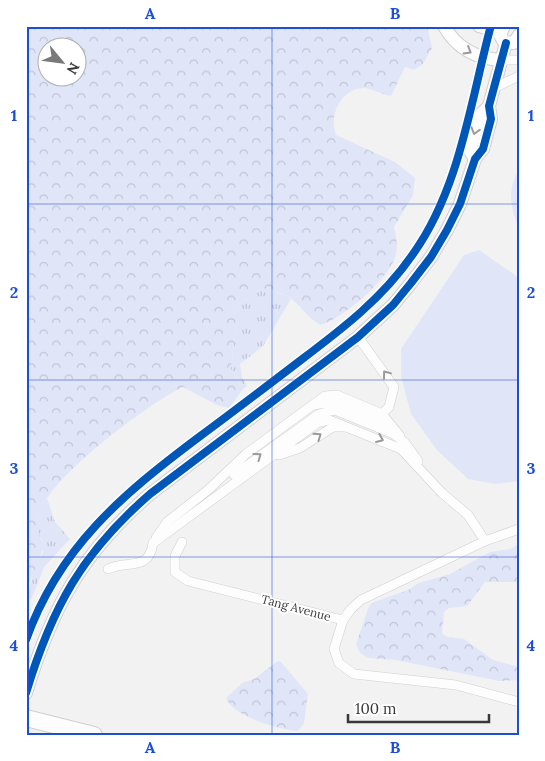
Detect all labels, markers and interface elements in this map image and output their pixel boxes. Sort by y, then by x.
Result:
text: A [145,3,156,23]
text: B [390,3,401,23]
north arrow [38,38,88,88]
one-way arrow [463,45,472,55]
text: N [63,59,84,78]
text: 1 [11,105,17,125]
text: 1 [528,105,534,125]
one-way arrow [471,126,481,134]
text: 2 [10,282,18,302]
text: 2 [527,282,535,302]
one-way arrow [383,370,392,380]
one-way arrow [375,432,384,443]
one-way arrow [312,433,322,442]
one-way arrow [252,453,262,462]
text: 3 [10,458,19,478]
text: 3 [527,458,536,478]
street label: Tang Avenue [260,591,333,624]
text: 4 [10,635,19,655]
text: 4 [527,635,536,655]
scale bar [348,691,489,723]
text: 100 m [355,699,396,718]
text: A [145,737,156,757]
text: B [390,737,401,757]

